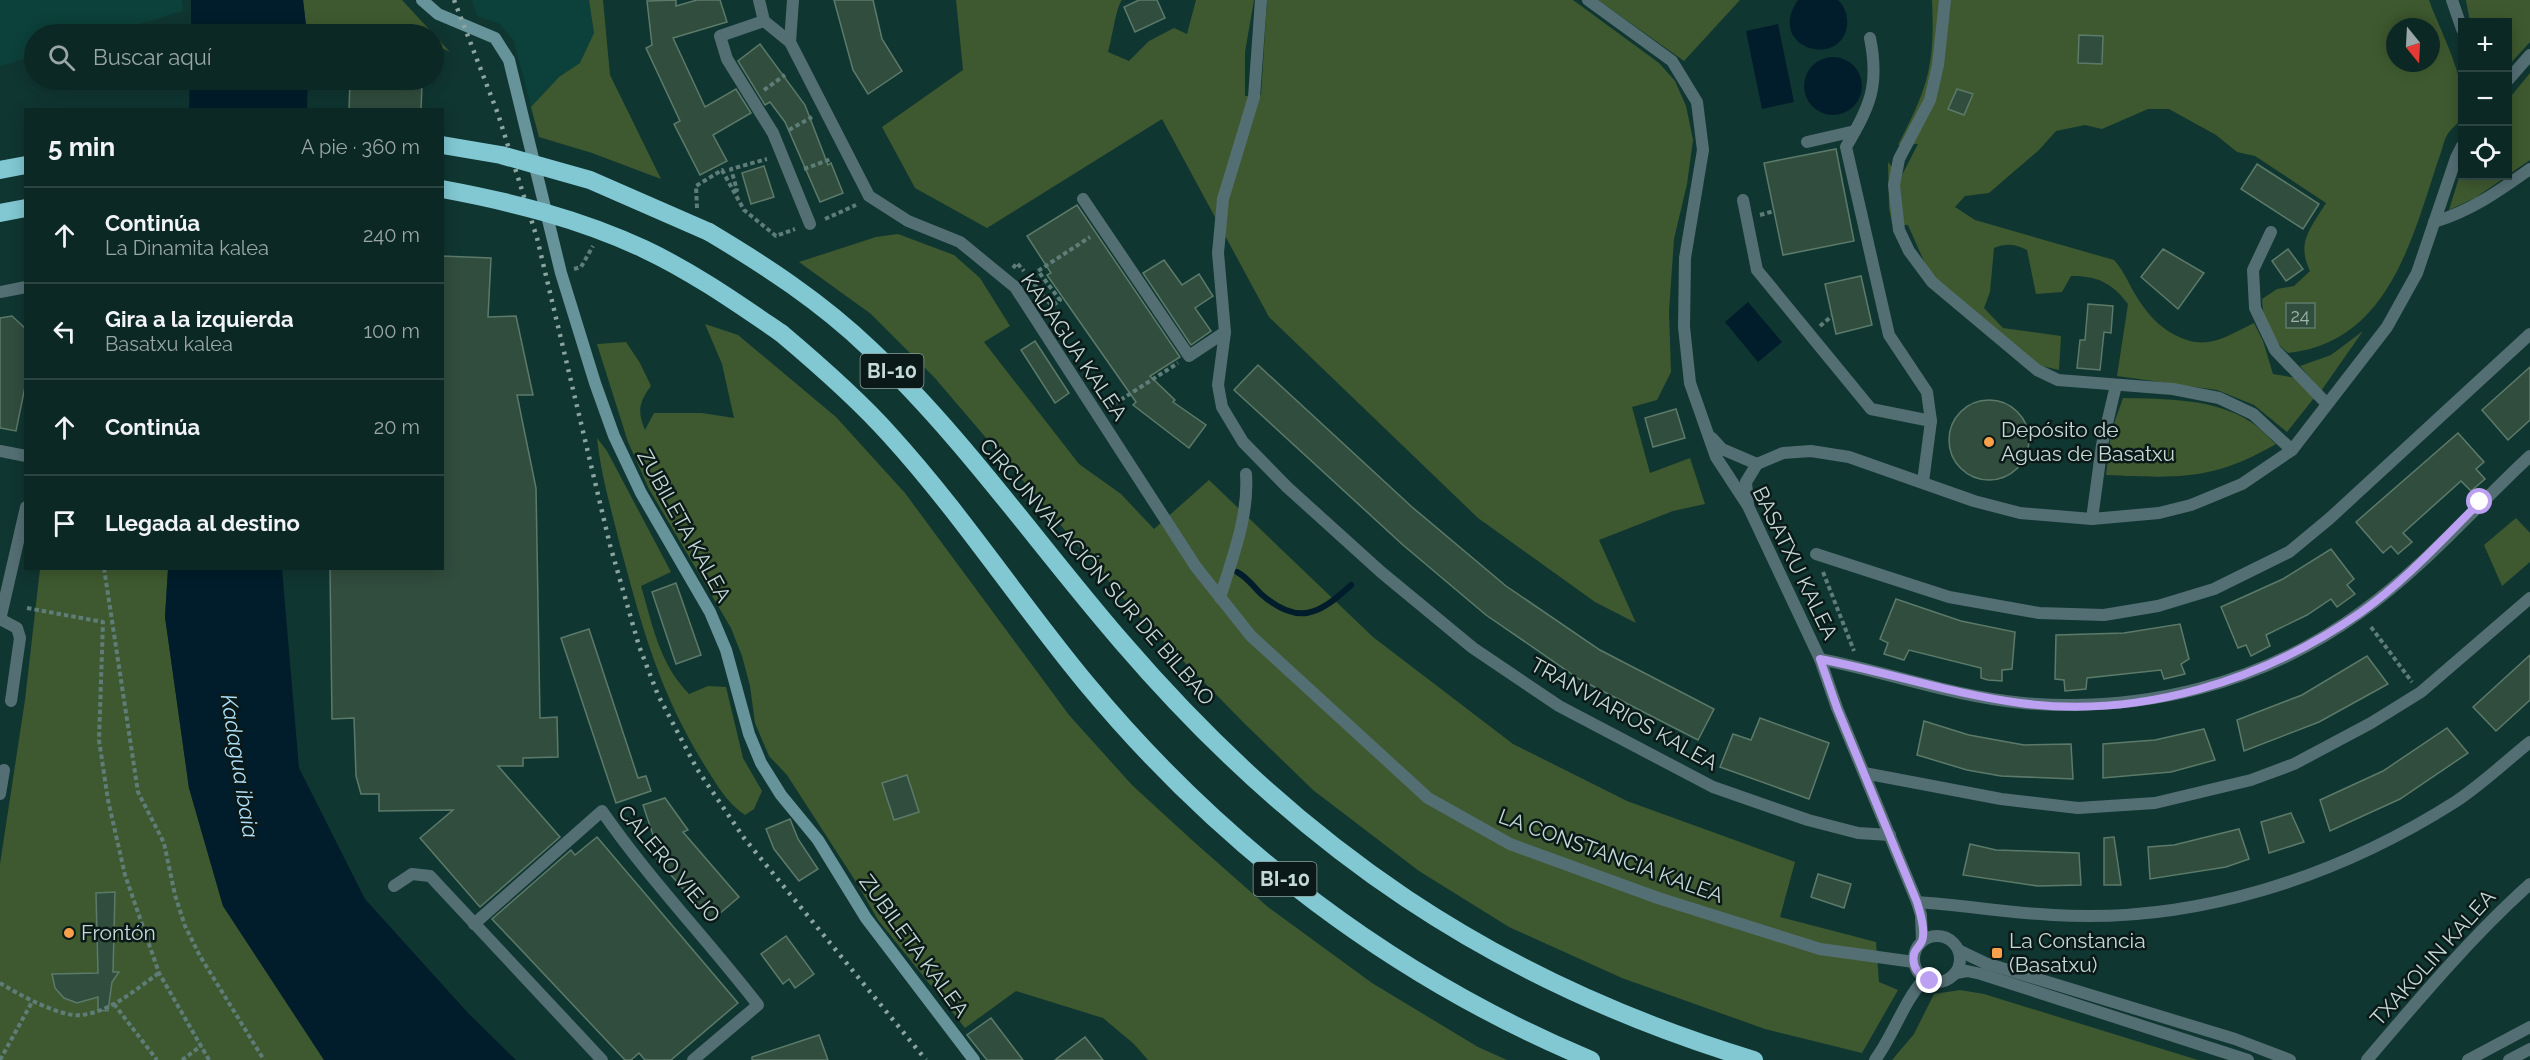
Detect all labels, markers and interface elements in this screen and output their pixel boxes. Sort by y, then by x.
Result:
north arrow [2386,18,2440,72]
map controls [2458,18,2512,180]
button: + [2458,18,2512,72]
search box [24,24,444,90]
icon: search [45,41,78,74]
text: Buscar aquí [93,44,212,70]
button: − [2458,72,2512,126]
button: locate [2458,126,2512,180]
text: 5 min [48,132,115,162]
text: A pie · 360 m [301,135,420,159]
text: Continúa [105,210,200,236]
icon: ahead [48,219,81,252]
text: 240 m [363,223,420,247]
text: La Dinamita kalea [105,236,269,260]
street label: KADAGUA KALEA [1016,268,1133,425]
house number: 24 [2290,305,2310,326]
text: Gira a la izquierda [105,306,294,332]
icon: left [48,315,81,348]
text: 100 m [363,319,420,343]
text: Basatxu kalea [105,332,233,356]
road number: BI-10 [860,354,924,388]
icon: ahead [48,411,81,444]
text: Continúa [105,414,200,440]
text: 20 m [374,415,420,439]
place label: Depósito de Aguas de Basatxu [2001,417,2175,466]
street label: CIRCUNVALACIÓN SUR DE BILBAO [975,433,1220,710]
marker: Depósito de Aguas de Basatxu [1982,435,1996,449]
street label: ZUBILETA KALEA [632,445,737,606]
street label: BASATXU KALEA [1748,482,1843,643]
route start [2466,488,2492,514]
icon: arrive [48,507,81,540]
text: Llegada al destino [105,510,300,536]
street label: TRANVIARIOS KALEA [1526,652,1722,775]
water label: Kadagua ibaia [216,692,264,840]
street label: CALERO VIEJO [613,800,726,928]
street label: LA CONSTANCIA KALEA [1495,803,1727,908]
road number: BI-10 [1254,862,1316,896]
street label: ZUBILETA KALEA [854,869,975,1022]
street label: TXAKOLIN KALEA [2365,884,2500,1031]
place label: Frontón [81,920,156,945]
marker: Frontón [62,926,76,940]
place label: La Constancia (Basatxu) [2009,928,2146,977]
marker: La Constancia (Basatxu) [1990,946,2004,960]
route end [1916,967,1942,993]

